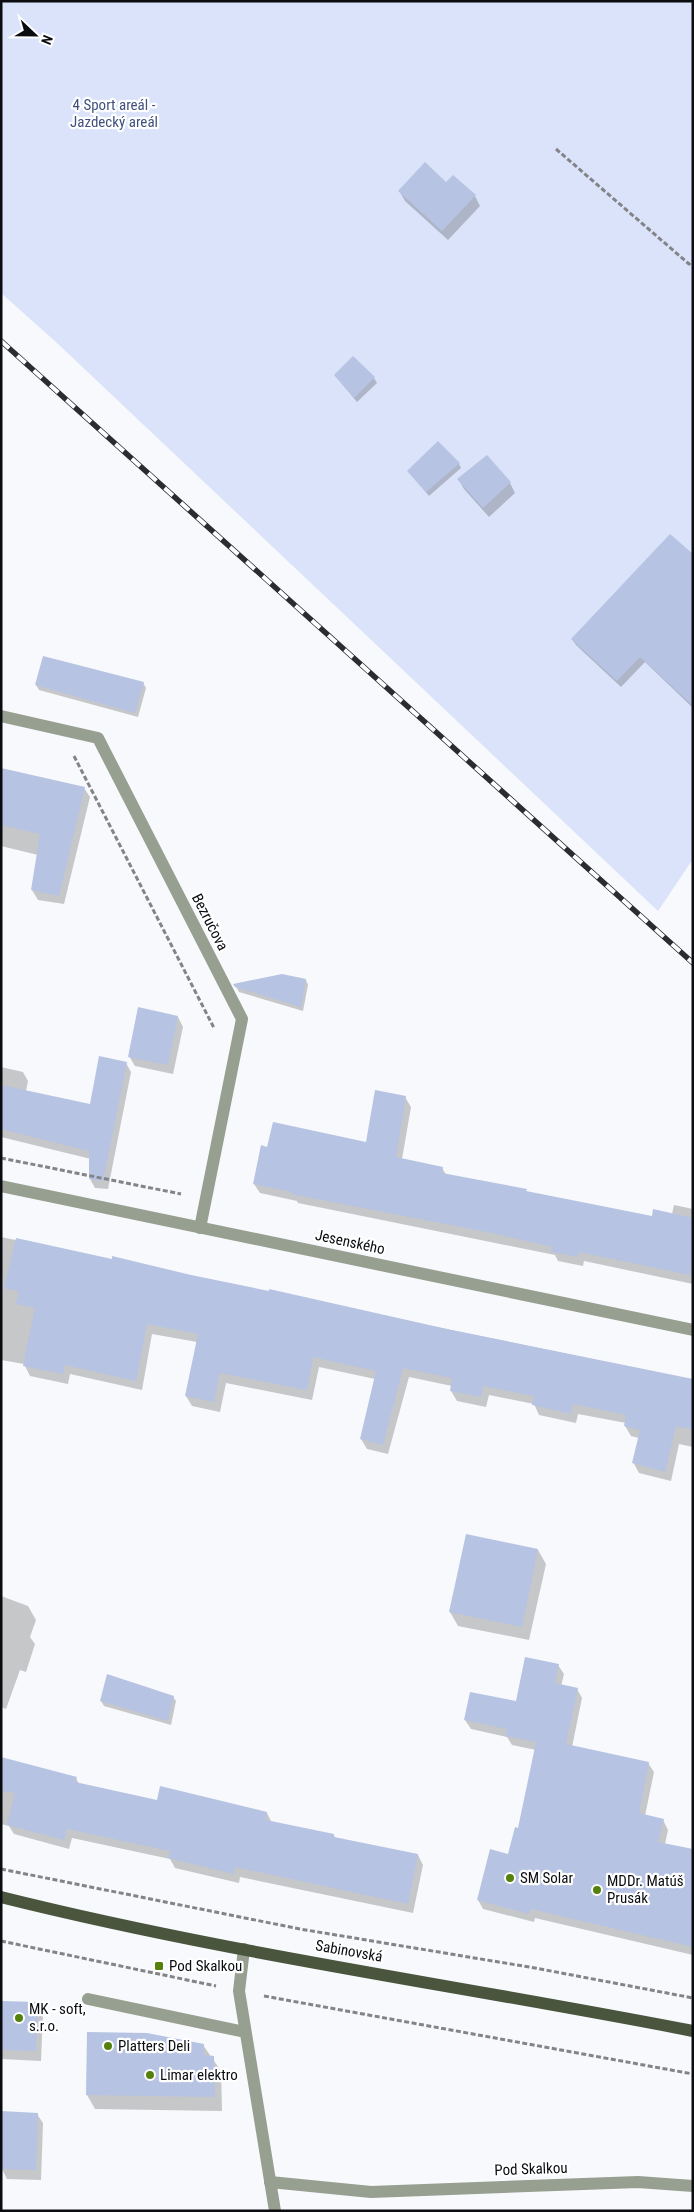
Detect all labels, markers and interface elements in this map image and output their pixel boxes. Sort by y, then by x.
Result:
north arrow [10,10,60,60]
text: N [38,33,56,47]
park label: 4 Sport areál - Jazdecký areál [70,96,158,131]
street label: Bezručova [188,891,232,953]
street label: Jesenského [314,1226,386,1258]
place label: SM Solar [520,1869,573,1887]
marker: SM Solar [504,1872,516,1884]
place label: MDDr. Matúš Prusák [607,1872,684,1907]
marker: MDDr. Matúš Prusák [591,1884,603,1896]
street label: Sabinovská [314,1936,384,1966]
place label: Pod Skalkou [169,1957,242,1975]
marker: Pod Skalkou [153,1960,165,1972]
place label: MK - soft, s.r.o. [29,2000,86,2035]
marker: MK - soft, s.r.o. [13,2012,25,2024]
place label: Platters Deli [118,2037,190,2055]
marker: Platters Deli [102,2040,114,2052]
place label: Limar elektro [160,2066,238,2084]
marker: Limar elektro [144,2069,156,2081]
street label: Pod Skalkou [494,2159,568,2179]

